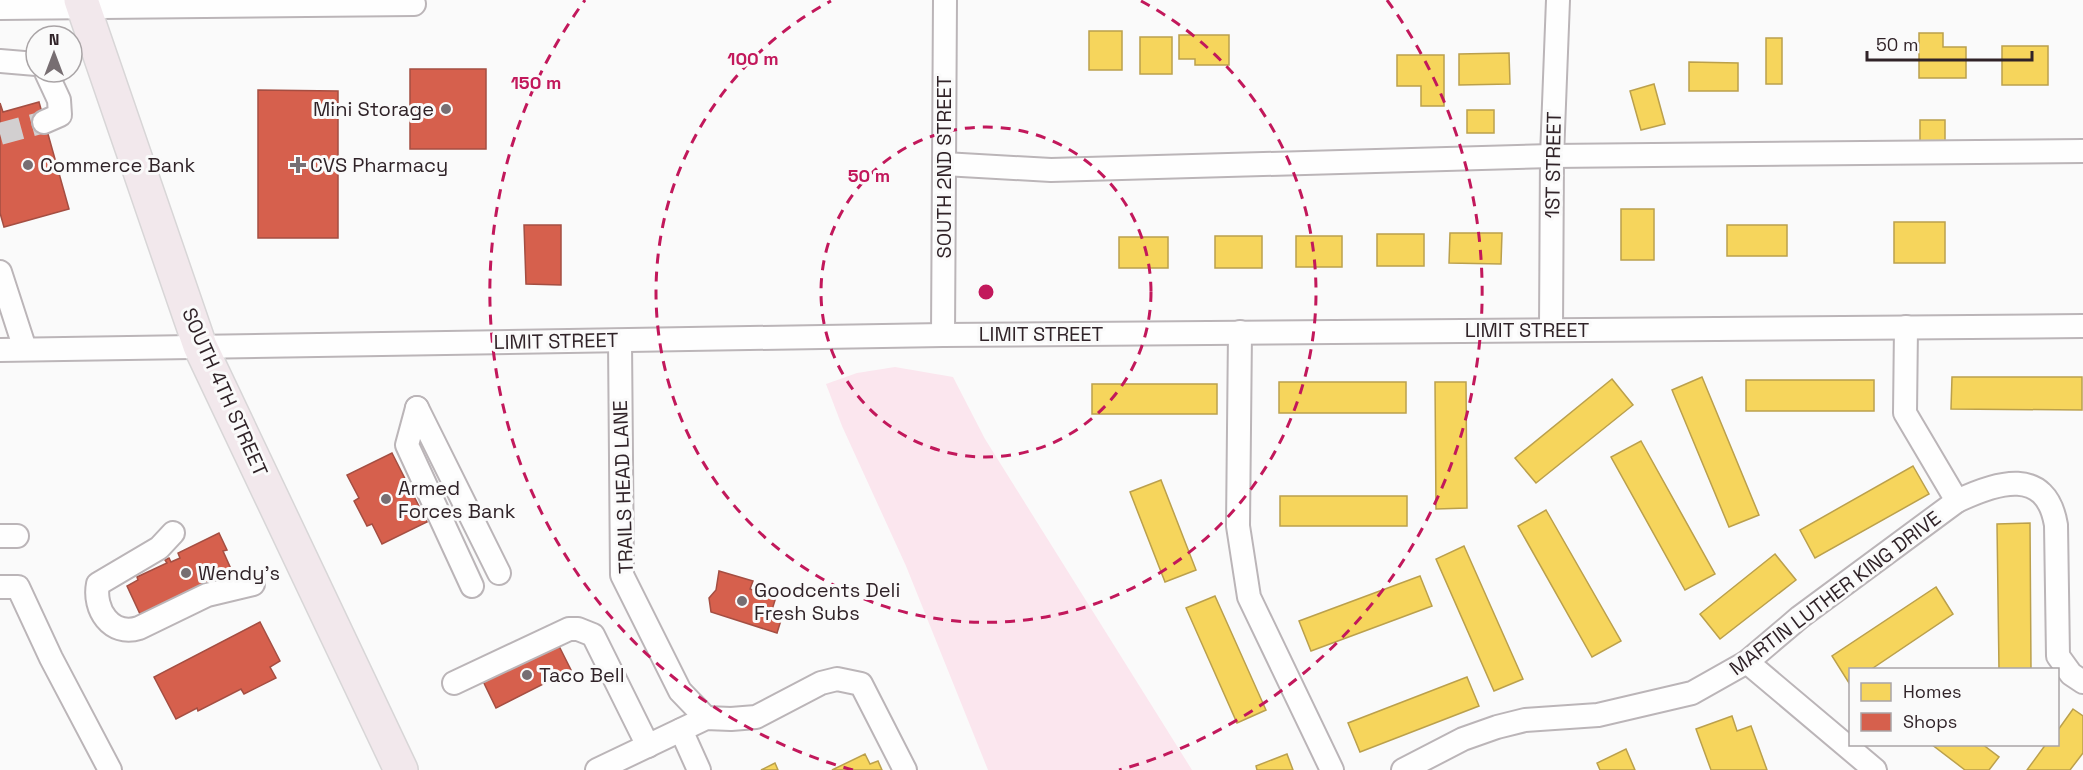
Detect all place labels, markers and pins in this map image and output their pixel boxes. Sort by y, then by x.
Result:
place label: Mini Storage [313,96,434,122]
marker: Mini Storage [439,102,453,116]
place label: Commerce Bank [40,152,196,178]
place label: CVS Pharmacy [310,152,448,178]
marker: Commerce Bank [21,158,35,172]
marker: CVS Pharmacy [291,158,305,172]
centre of rings [976,282,996,302]
place label: Armed Forces Bank [398,475,516,524]
marker: Armed Forces Bank [379,492,393,506]
place label: Wendy's [198,560,280,586]
marker: Wendy's [179,566,193,580]
place label: Goodcents Deli Fresh Subs [754,577,900,626]
marker: Goodcents Deli Fresh Subs [735,594,749,608]
place label: Taco Bell [539,662,625,688]
marker: Taco Bell [520,668,534,682]

